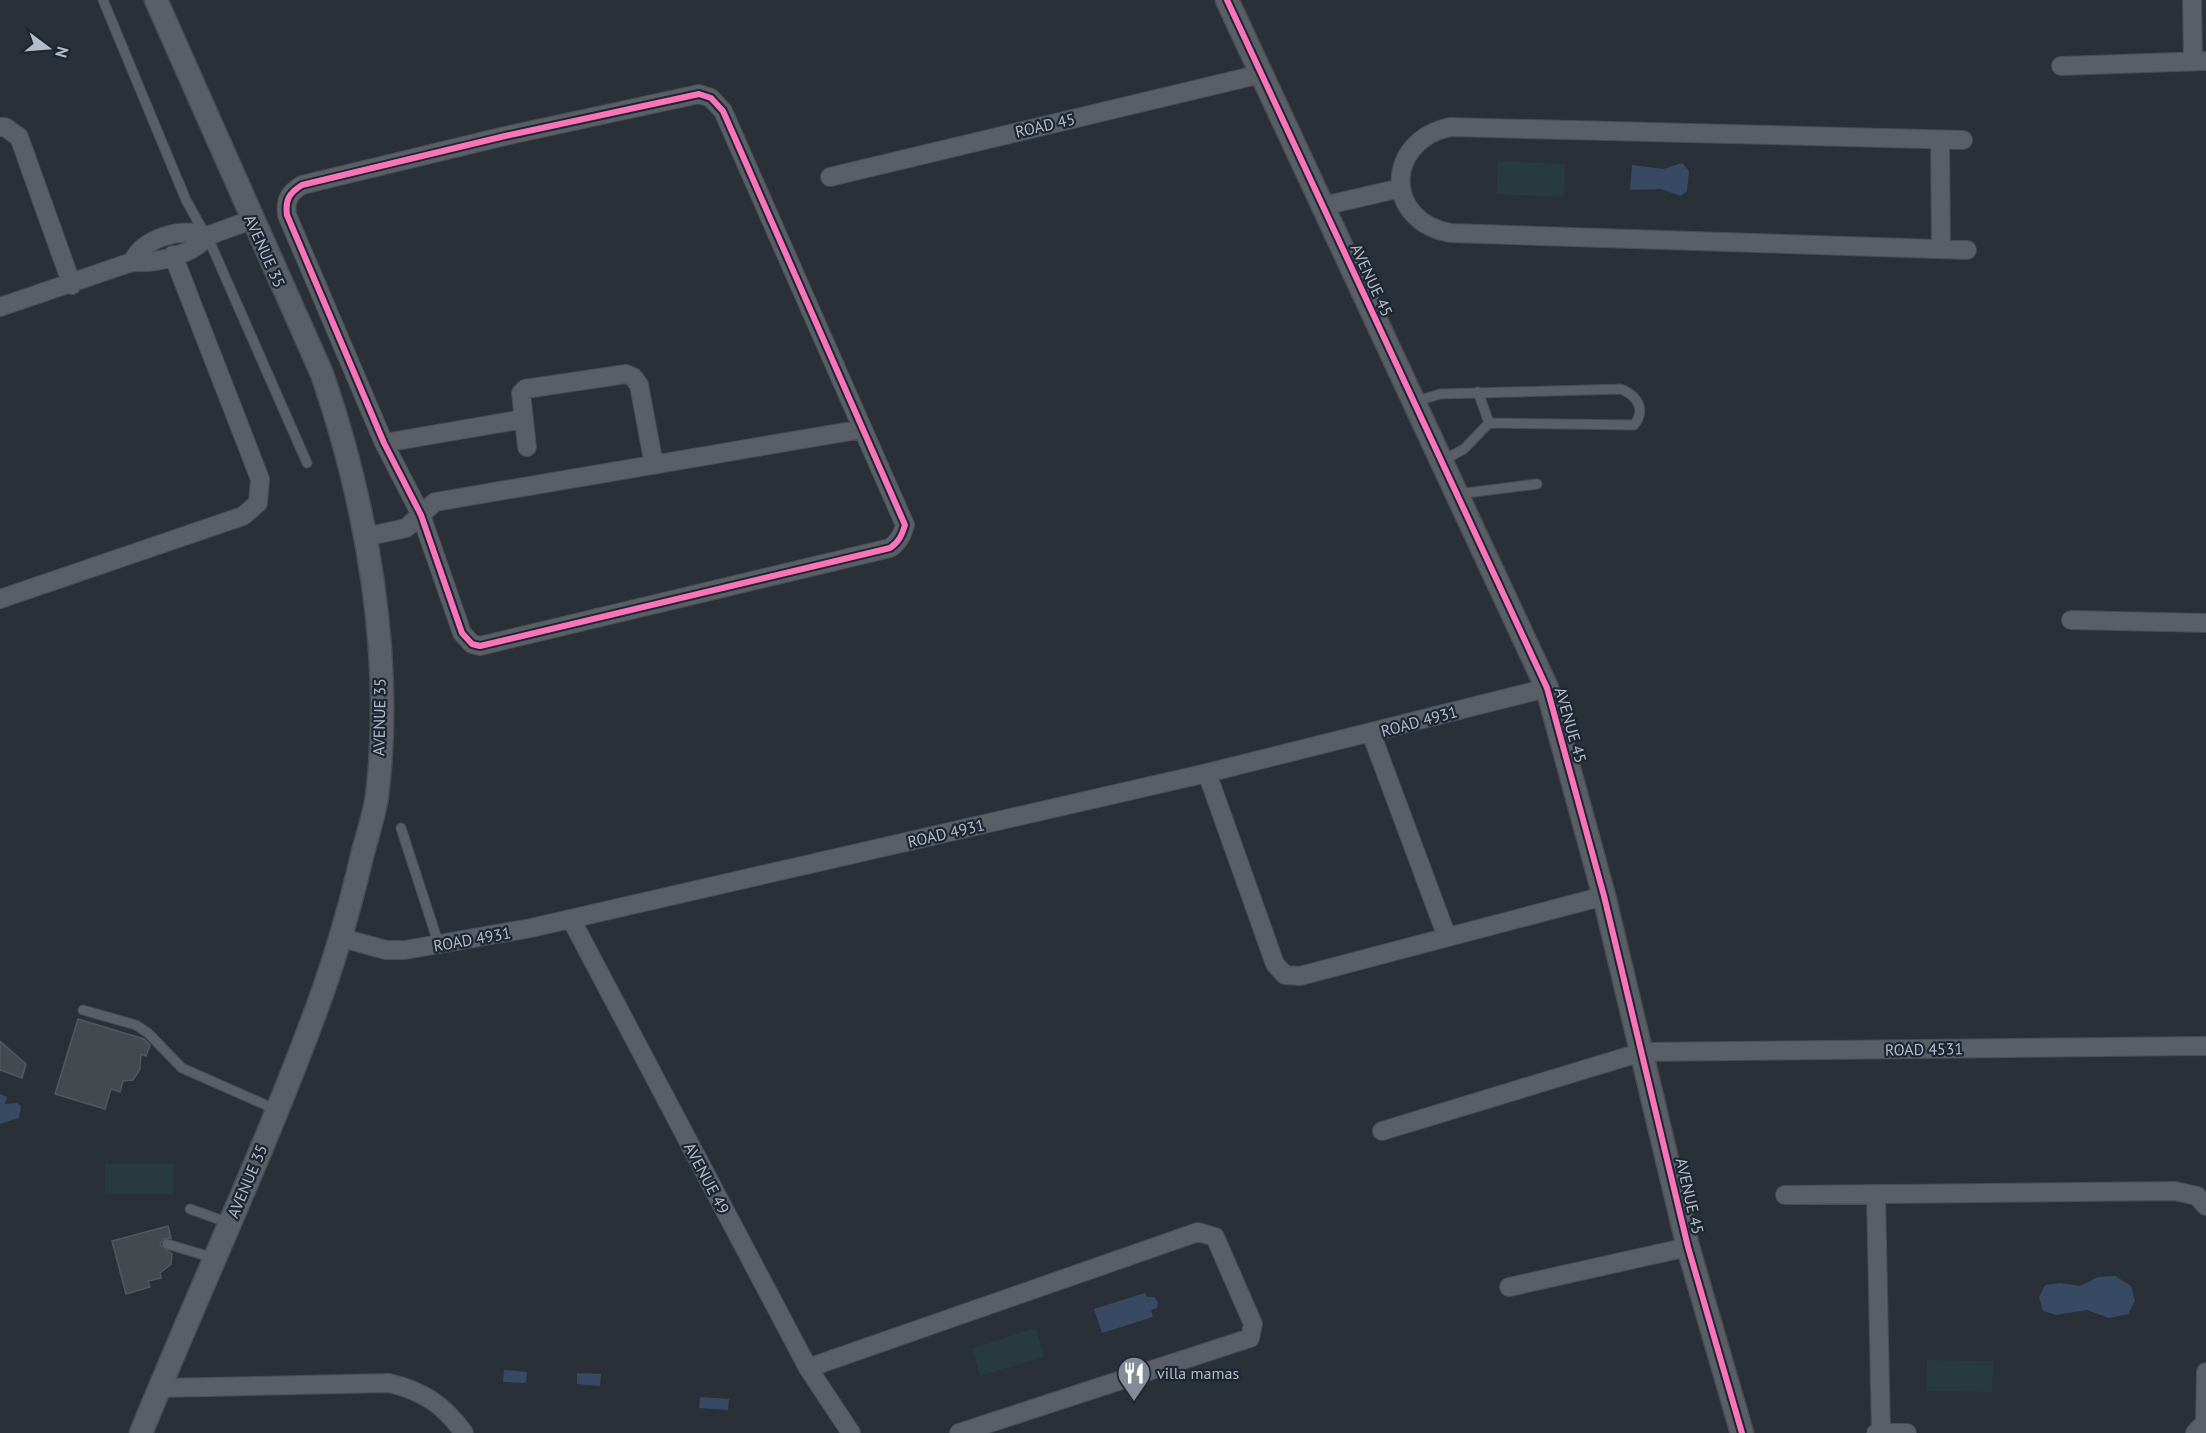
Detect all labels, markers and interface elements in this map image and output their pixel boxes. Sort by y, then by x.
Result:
north arrow [18,18,78,78]
text: N [51,44,73,60]
street label: ROAD 45 [1013,108,1077,142]
street label: AVENUE 35 [240,211,290,291]
street label: AVENUE 45 [1346,241,1398,319]
street label: AVENUE 35 [368,678,390,756]
street label: AVENUE 45 [1551,685,1591,765]
street label: ROAD 4931 [1379,701,1459,741]
street label: ROAD 4931 [906,814,986,852]
street label: ROAD 4931 [432,922,512,956]
street label: ROAD 4531 [1885,1038,1963,1060]
street label: AVENUE 49 [680,1139,734,1217]
street label: AVENUE 35 [223,1141,271,1221]
street label: AVENUE 45 [1672,1156,1708,1236]
restaurant icon: villa mamas [1116,1355,1152,1402]
place label: villa mamas [1157,1363,1239,1383]

